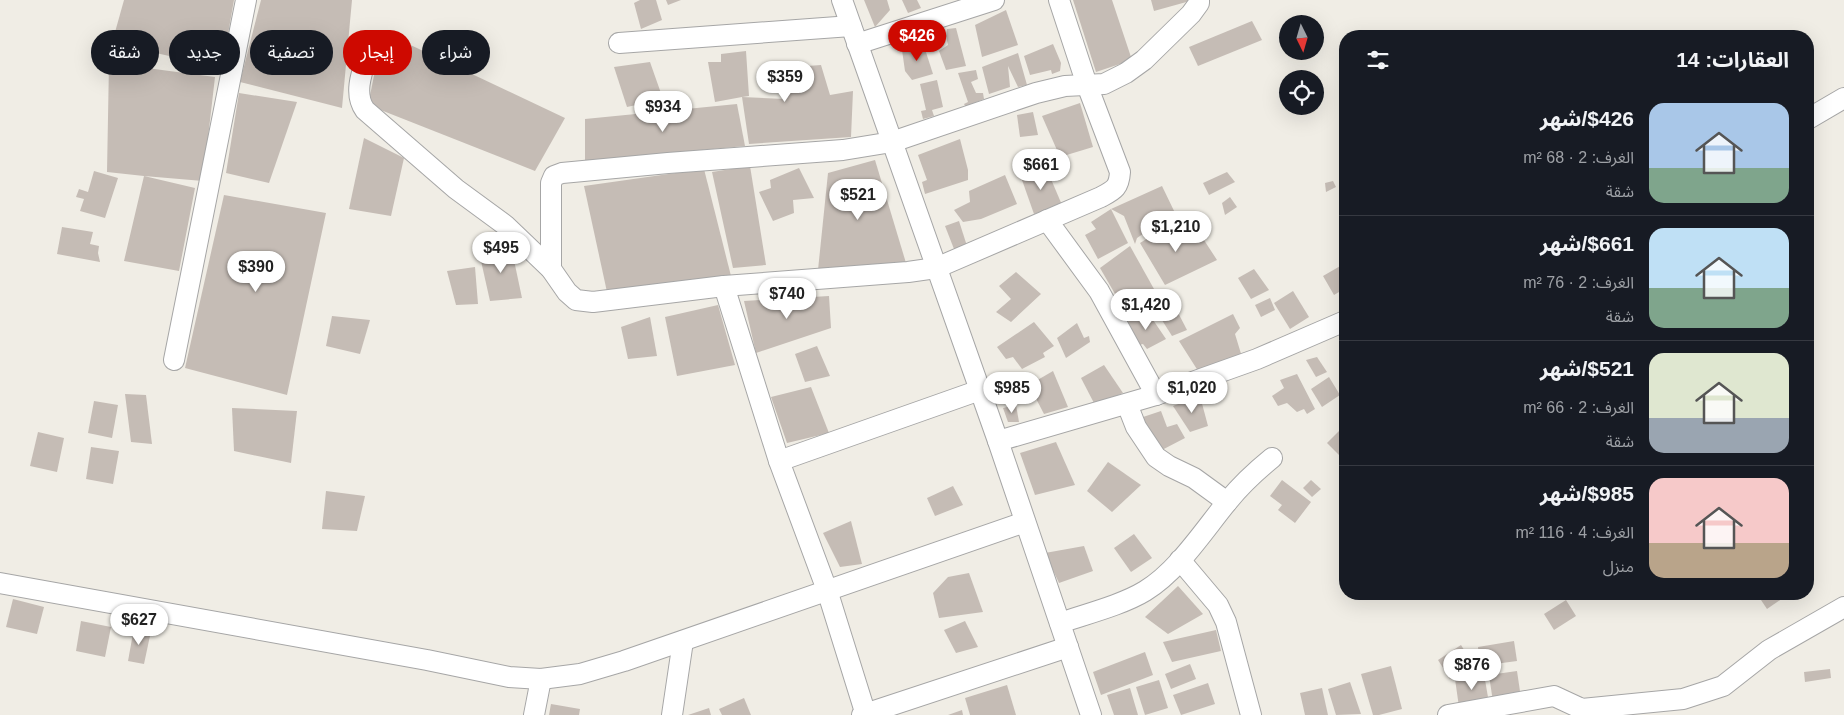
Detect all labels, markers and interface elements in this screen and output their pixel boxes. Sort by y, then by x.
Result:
north arrow [1279,15,1324,60]
map controls [1279,15,1324,115]
pin: $426 [887,20,947,62]
text: $426 [899,27,935,44]
chip: شقة [91,30,159,75]
chip: جديد [169,30,240,75]
chip: تصفية [250,30,333,75]
chip: إيجار [343,30,412,75]
chip: شراء [422,30,490,75]
icon: filters [1364,46,1392,74]
text: العقارات: 14 [1676,48,1789,71]
pin: $359 [755,61,815,103]
text: $359 [767,68,803,85]
button: locate [1279,70,1324,115]
pin: $934 [633,90,693,133]
text: $934 [645,98,681,115]
text: $426/شهر [1540,107,1634,130]
icon: home [1689,123,1749,183]
pin: $661 [1011,148,1071,191]
text: الغرف: 2 · 68 m² [1523,149,1634,166]
text: $661 [1023,156,1059,173]
pin: $521 [828,178,888,221]
text: شقة [1606,183,1634,200]
text: $521 [840,186,876,203]
pin: $1,210 [1135,210,1217,253]
text: $1,210 [1152,218,1200,235]
pin: $495 [471,232,531,274]
text: $661/شهر [1540,232,1634,255]
text: $495 [483,239,519,256]
icon: home [1689,248,1749,308]
pin: $390 [226,250,286,293]
text: $390 [238,258,274,275]
text: الغرف: 2 · 76 m² [1523,274,1634,291]
pin: $740 [757,278,817,320]
text: $740 [769,285,805,302]
pin: $1,420 [1105,288,1187,331]
text: $1,420 [1122,296,1170,313]
text: شقة [1606,308,1634,325]
text: $521/شهر [1540,357,1634,380]
pin: $985 [982,372,1042,414]
pin: $1,020 [1151,372,1233,414]
icon: home [1689,373,1749,433]
text: $985 [994,379,1030,396]
text: $1,020 [1168,379,1216,396]
text: الغرف: 2 · 66 m² [1523,399,1634,416]
text: شقة [1606,433,1634,450]
text: $985/شهر [1540,482,1634,505]
icon: home [1689,498,1749,558]
text: الغرف: 4 · 116 m² [1515,524,1634,541]
text: منزل [1603,558,1634,575]
pin: $627 [109,604,169,646]
text: $627 [121,611,157,628]
pin: $876 [1442,648,1502,691]
text: $876 [1454,656,1490,673]

